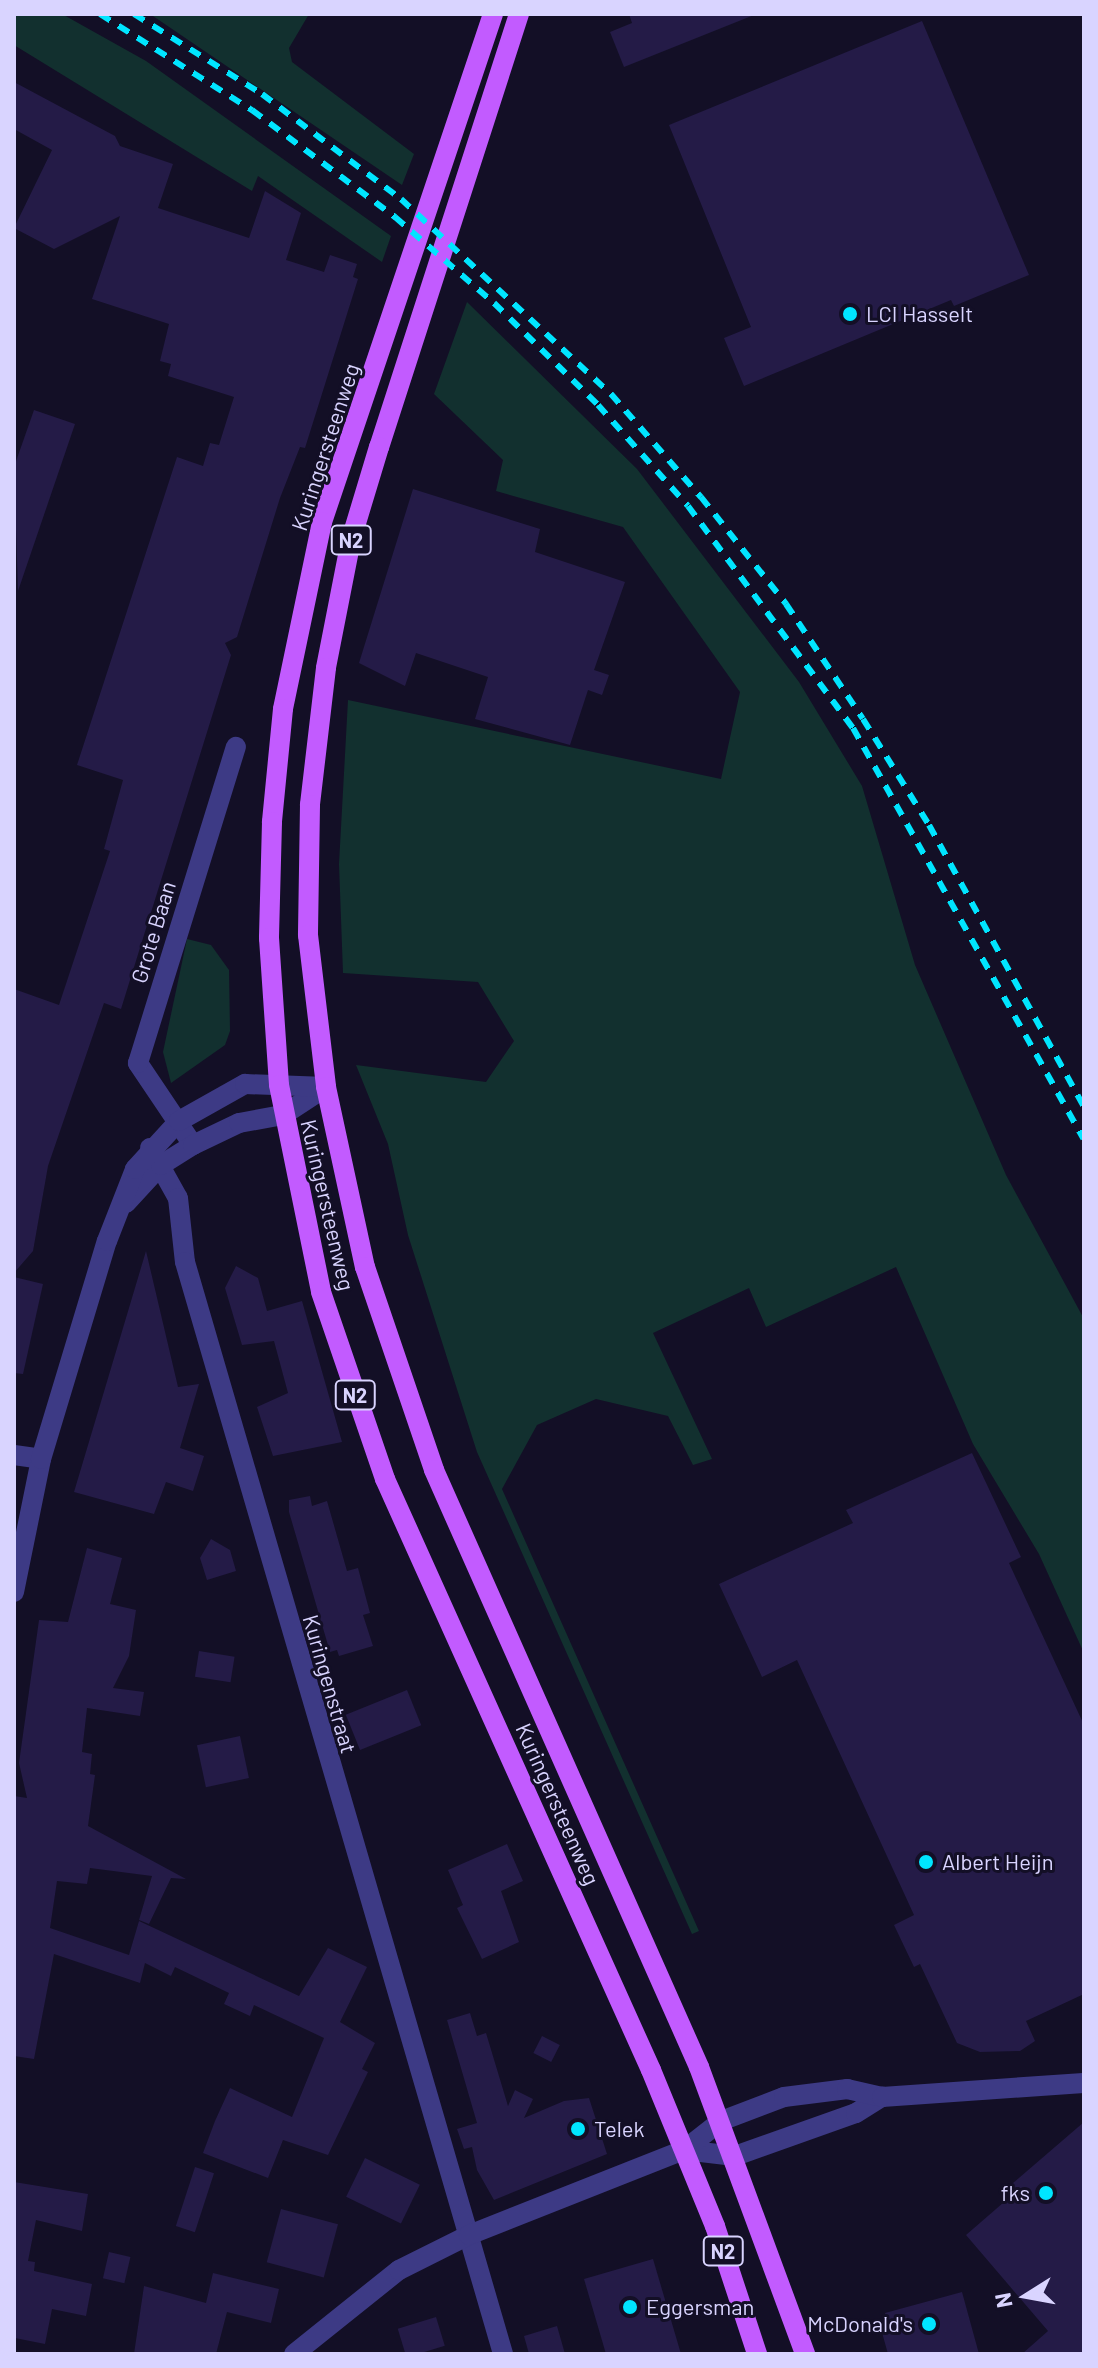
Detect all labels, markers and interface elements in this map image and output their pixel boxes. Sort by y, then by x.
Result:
place label: LCI Hasselt [866,301,973,327]
marker: LCI Hasselt [841,305,859,323]
street label: Kuringersteenweg [285,360,365,534]
road number: N2 [329,524,373,556]
street label: Grote Baan [125,878,181,986]
street label: Kuringersteenweg [296,1117,360,1293]
road number: N2 [333,1379,377,1411]
street label: Kuringenstraat [298,1612,362,1756]
street label: Kuringersteenweg [510,1719,606,1889]
place label: Albert Heijn [942,1849,1054,1875]
marker: Albert Heijn [917,1853,935,1871]
place label: Telek [594,2116,645,2142]
marker: Telek [569,2120,587,2138]
place label: fks [1001,2180,1030,2206]
marker: fks [1037,2184,1055,2202]
road number: N2 [701,2235,745,2267]
north arrow [986,2256,1066,2336]
text: N [988,2291,1017,2310]
place label: Eggersman [646,2294,754,2320]
marker: Eggersman [621,2298,639,2316]
place label: McDonald's [807,2311,913,2337]
marker: McDonald's [920,2315,938,2333]

